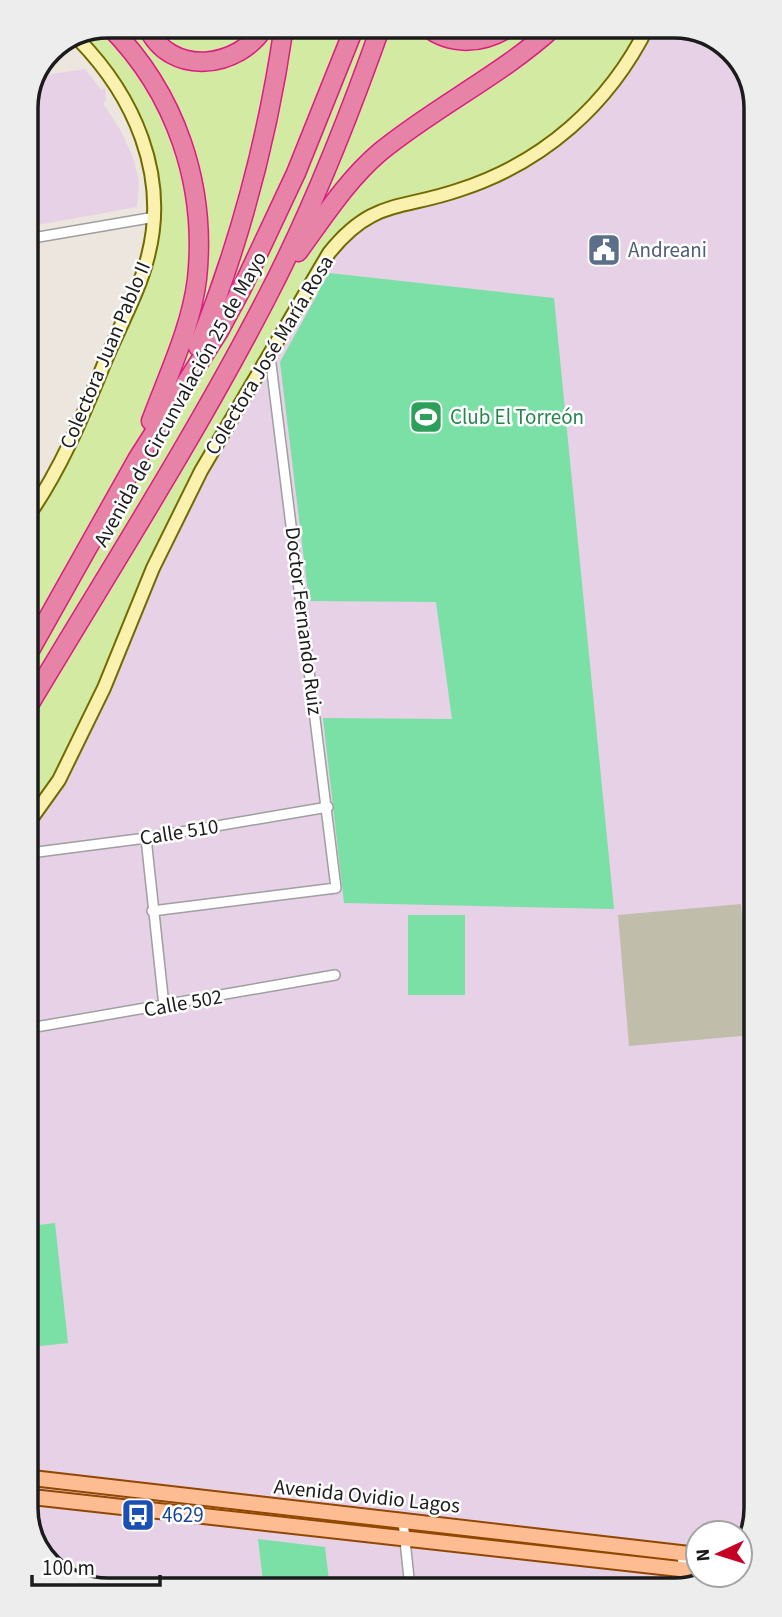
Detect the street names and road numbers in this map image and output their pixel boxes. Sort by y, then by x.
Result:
street label: Avenida de Circunvalación 25 de Mayo [86,246,274,552]
street label: Colectora José María Rosa [197,249,341,461]
street label: Colectora Juan Pablo II [52,257,158,453]
street label: Doctor Fernando Ruiz [278,525,330,717]
street label: Calle 510 [138,811,220,853]
street label: Calle 502 [141,981,225,1025]
street label: Avenida Ovidio Lagos [272,1471,462,1521]

